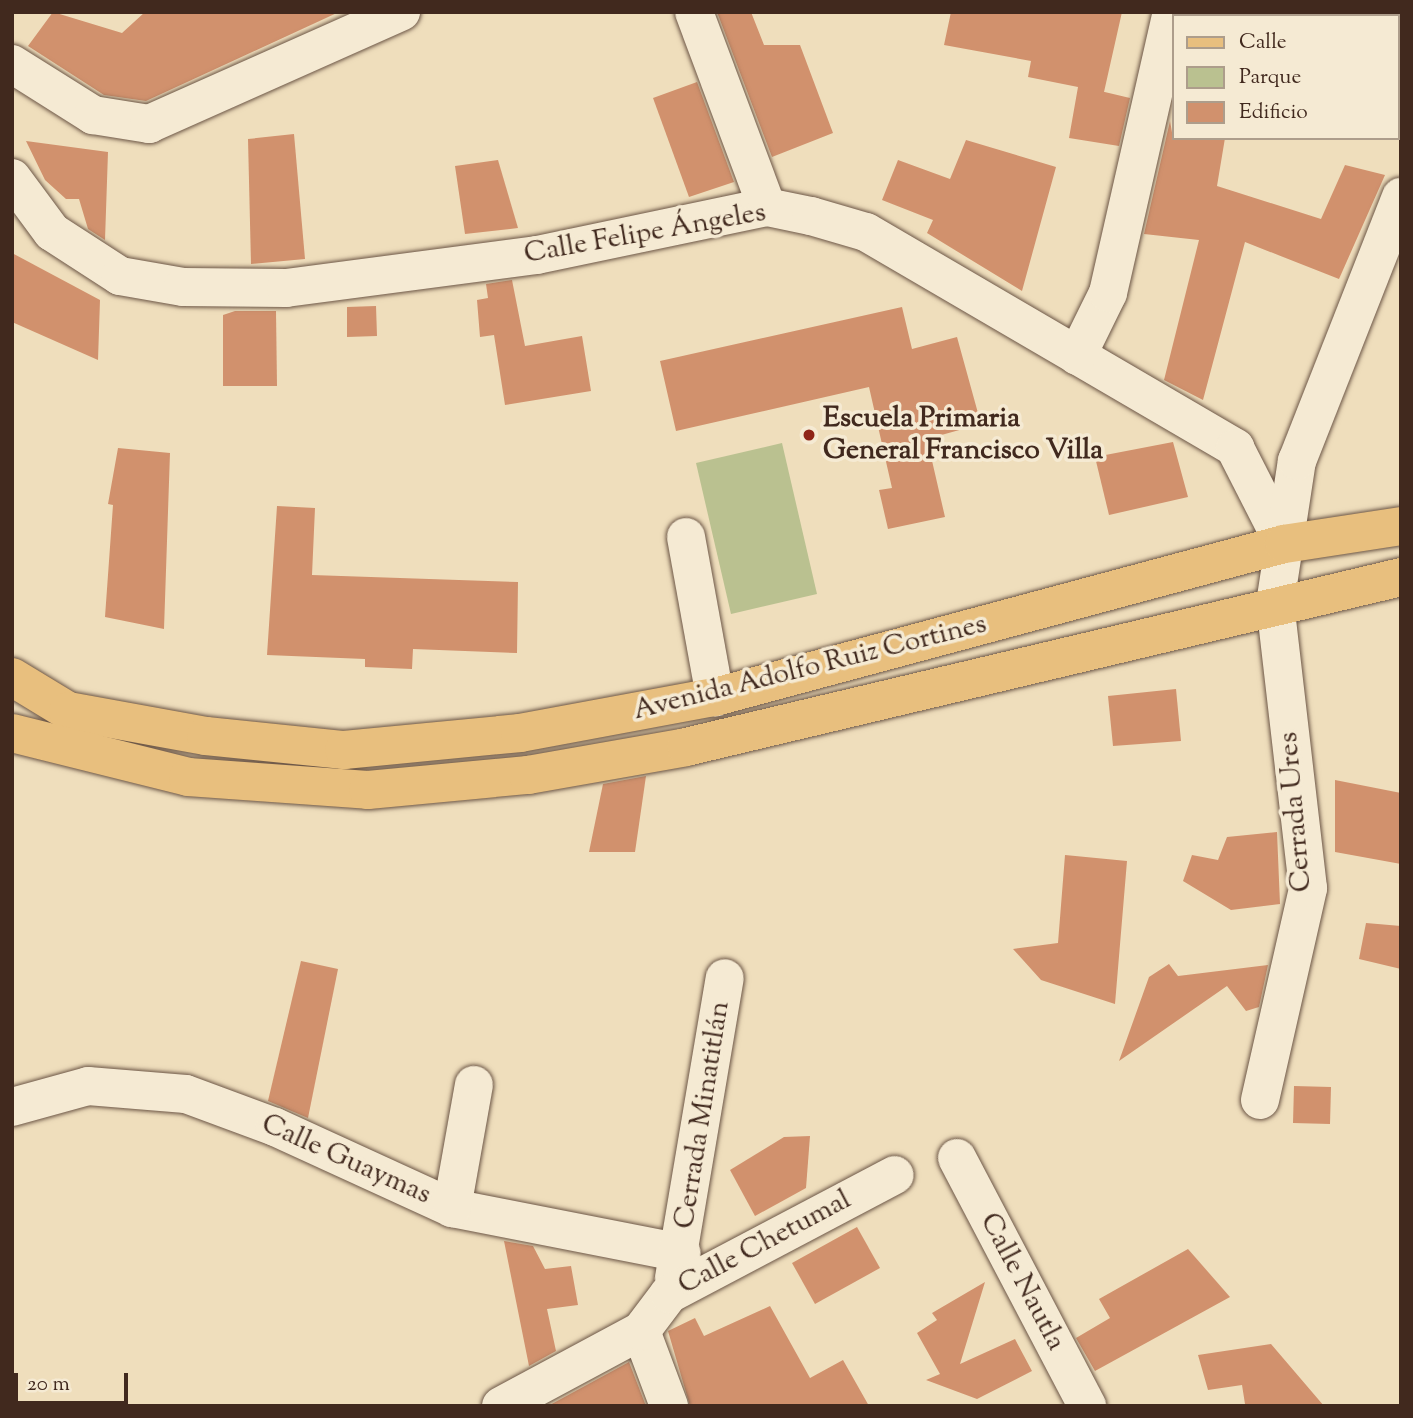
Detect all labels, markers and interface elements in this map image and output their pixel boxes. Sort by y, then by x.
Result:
legend [1172,14,1399,140]
text: Calle [1239,28,1287,58]
text: Parque [1239,63,1301,93]
text: Edificio [1239,98,1308,128]
street label: Calle Felipe Ángeles [522,196,768,272]
place label: Escuela Primaria General Francisco Villa [823,402,1103,468]
marker: Escuela Primaria General Francisco Villa [801,427,817,443]
street label: Avenida Adolfo Ruiz Cortines [630,608,990,728]
street label: Cerrada Ures [1272,731,1320,893]
street label: Cerrada Minatitlán [668,999,738,1231]
street label: Calle Guaymas [256,1108,436,1212]
street label: Calle Chetumal [673,1183,857,1303]
street label: Calle Nautla [972,1208,1072,1356]
scale bar [18,1358,131,1402]
text: 20 m [27,1370,70,1400]

